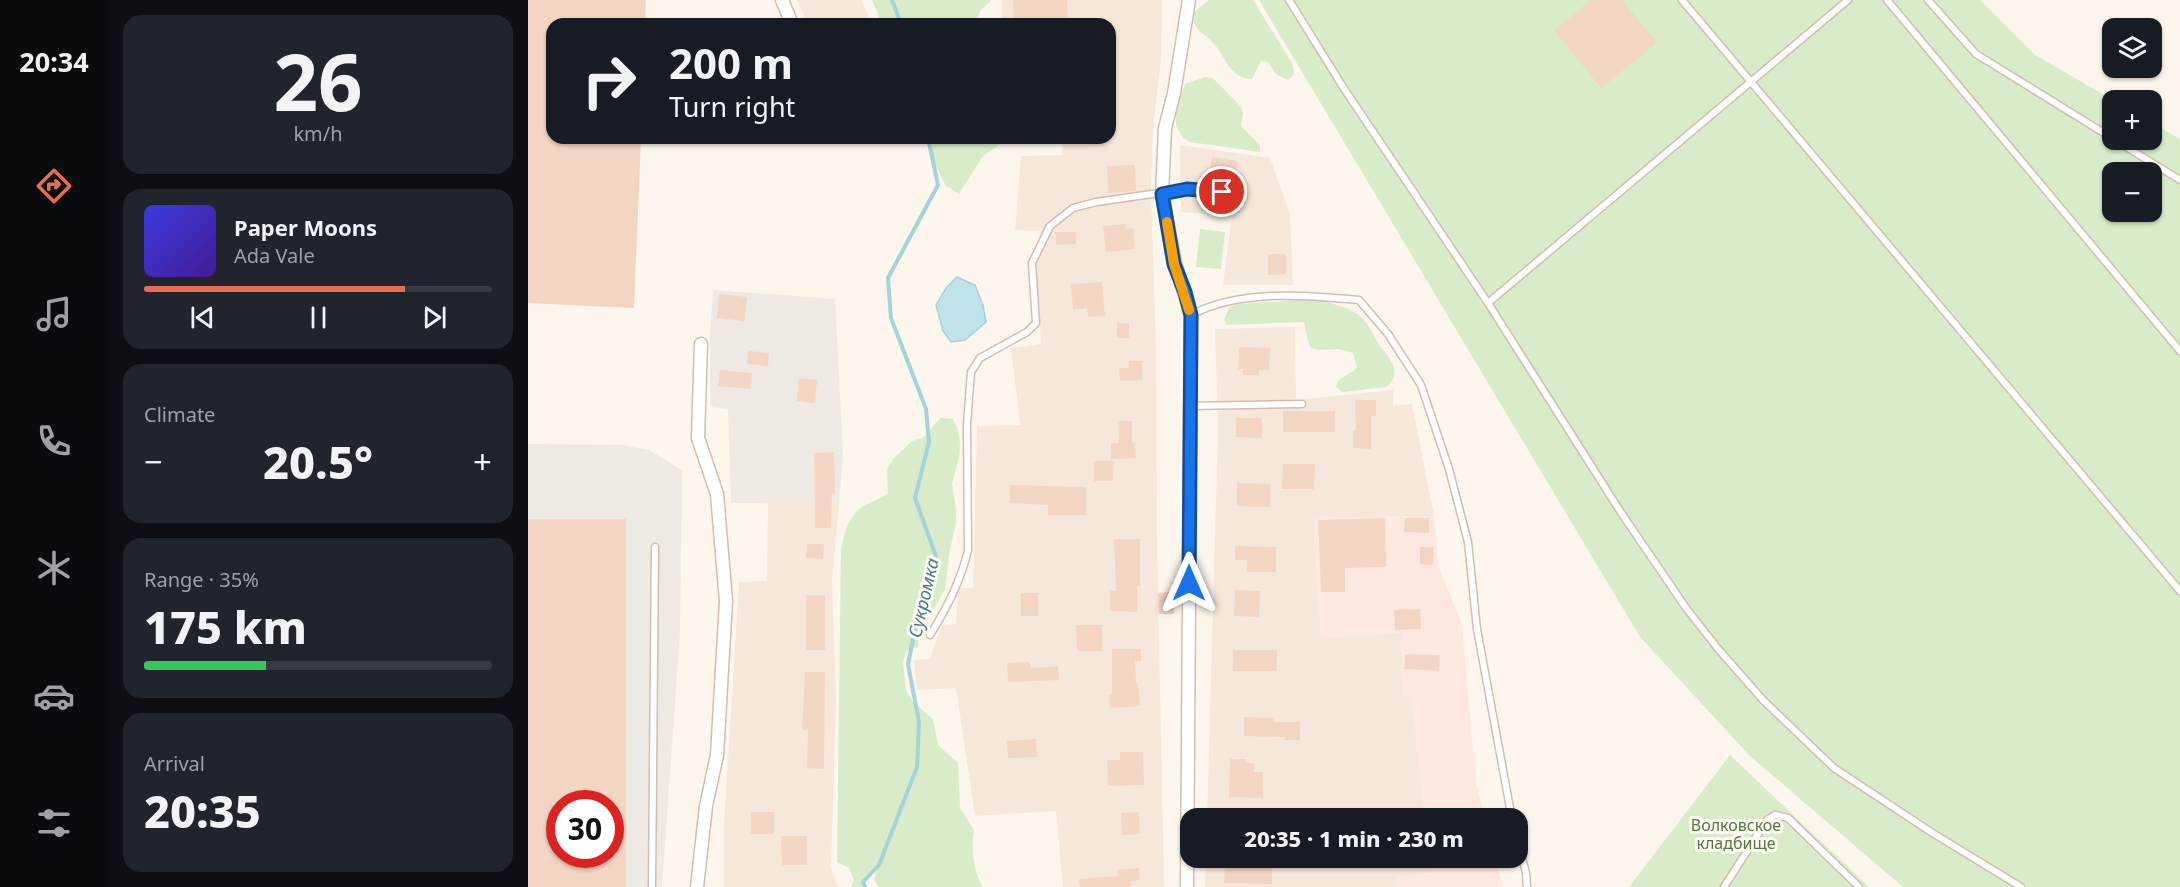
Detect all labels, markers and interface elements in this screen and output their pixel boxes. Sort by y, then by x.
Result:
map controls [2102,18,2162,222]
button: layers [2102,18,2162,78]
text: 26 [273,28,363,134]
text: 200 m [669,34,793,91]
icon: right [570,42,648,120]
text: 20:34 [19,43,89,80]
text: Turn right [669,88,795,125]
button: + [2102,90,2162,150]
text: km/h [293,120,343,147]
button: − [2102,162,2162,222]
icon: directions [33,165,75,207]
pin [1196,166,1247,217]
icon: arrive [1205,175,1238,208]
text: Paper Moons [234,212,377,242]
text: Ada Vale [234,242,315,269]
icon: music [33,293,75,335]
icon: previous [186,301,219,334]
icon: pause [302,301,335,334]
icon: next [418,301,451,334]
text: Climate [144,401,215,428]
icon: phone [33,420,75,462]
text: 20.5° [263,431,373,492]
text: − [144,439,163,484]
text: + [473,439,492,484]
icon: climate [33,547,75,589]
position arrow [1157,551,1221,615]
water label: Сукромка [902,556,944,640]
text: Range · 35% [144,566,259,593]
text: 175 km [144,596,307,657]
icon: car [33,675,75,717]
text: Arrival [144,750,205,777]
text: 20:35 [144,780,261,841]
speed limit sign: 30 [546,790,624,868]
icon: filters [33,802,75,844]
park label: Волковское кладбище [1691,814,1781,854]
text: 20:35 · 1 min · 230 m [1244,823,1464,853]

